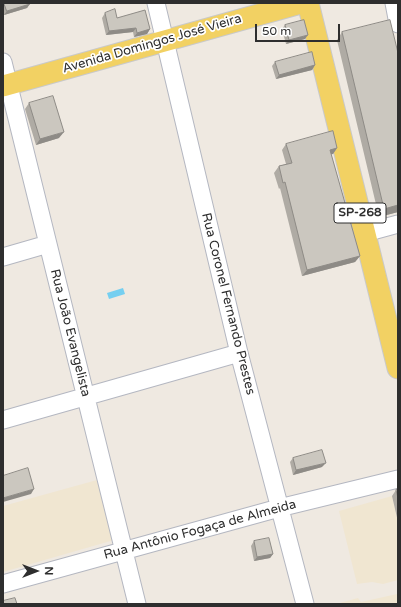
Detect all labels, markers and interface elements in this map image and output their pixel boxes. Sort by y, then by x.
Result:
street label: Avenida Domingos José Vieira [61,11,243,77]
scale bar [257,16,342,42]
text: 50 m [262,24,291,38]
road number: SP-268 [334,203,386,223]
street label: Rua Coronel Fernando Prestes [198,211,258,397]
street label: Rua João Evangelista [47,268,93,398]
street label: Rua Antônio Fogaça de Almeida [102,497,298,563]
north arrow [16,551,56,591]
text: N [42,567,55,575]

